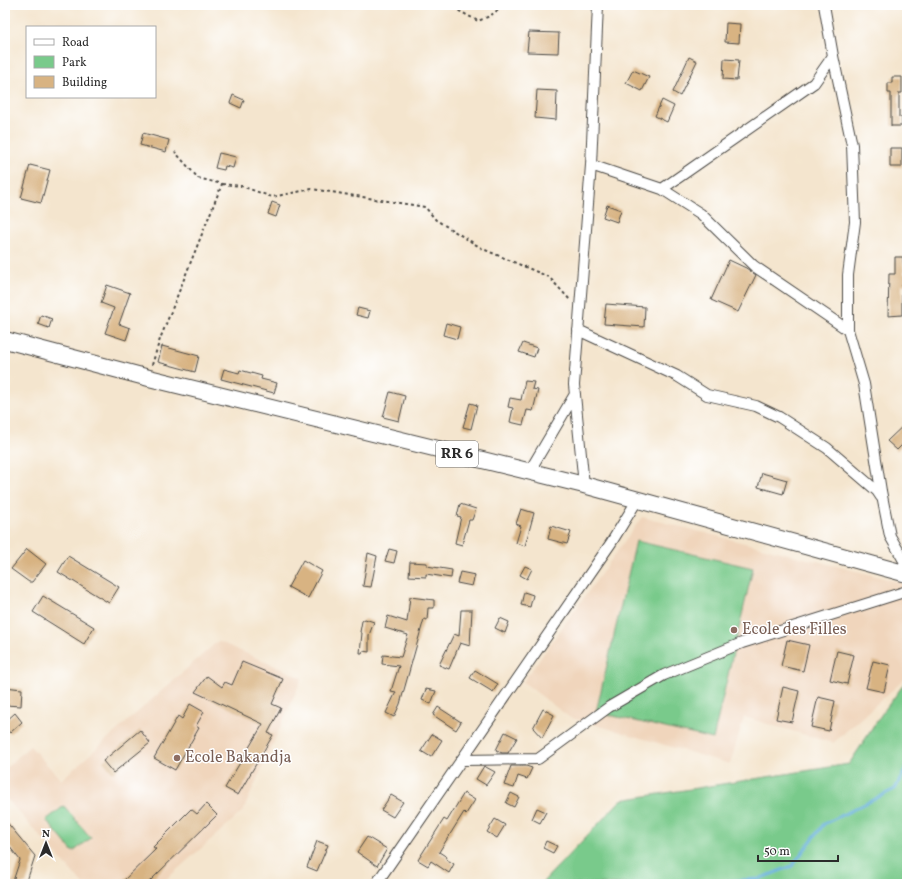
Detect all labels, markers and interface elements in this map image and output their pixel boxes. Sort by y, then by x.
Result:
legend [26,26,156,98]
text: Road [62,35,89,51]
text: Park [62,55,87,71]
text: Building [62,75,107,91]
road number: RR 6 [436,441,478,467]
place label: Ecole des Filles [742,619,847,641]
marker: Ecole des Filles [729,625,739,635]
place label: Ecole Bakandja [185,747,291,769]
marker: Ecole Bakandja [172,753,182,763]
north arrow [26,823,66,863]
text: N [42,827,50,842]
scale bar [758,837,838,863]
text: 50 m [764,844,790,860]

